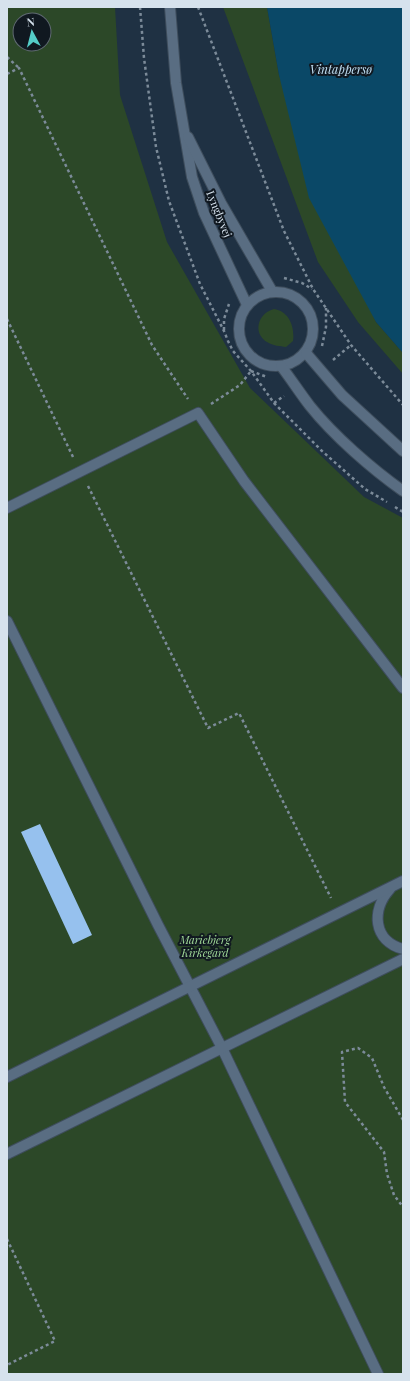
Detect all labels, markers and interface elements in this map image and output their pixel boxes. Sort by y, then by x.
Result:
north arrow [12,12,52,52]
text: N [26,14,36,30]
water label: Vintappersø [310,61,373,77]
street label: Lyngbyvej [203,188,236,239]
park label: Mariebjerg Kirkegård [179,932,231,960]

